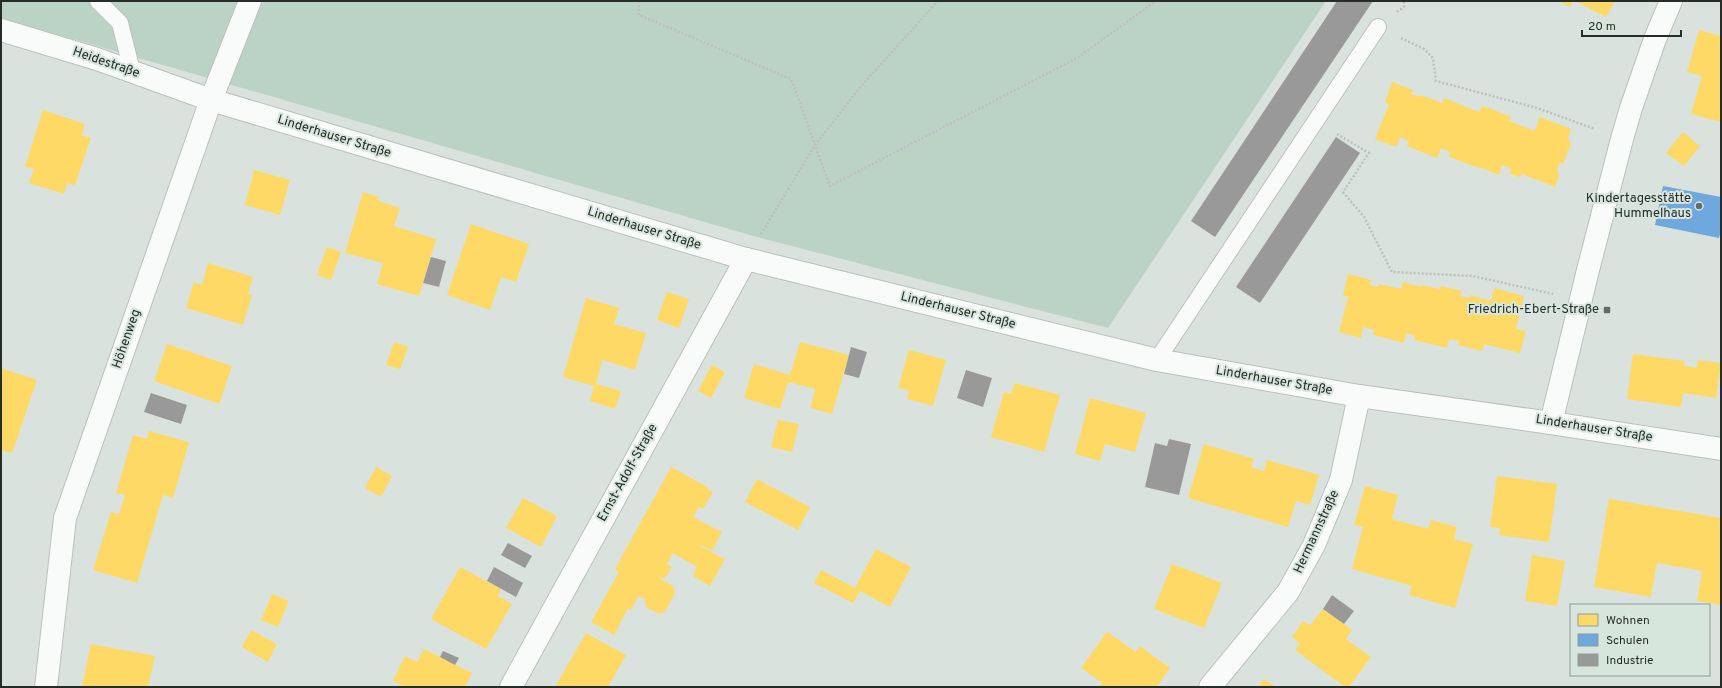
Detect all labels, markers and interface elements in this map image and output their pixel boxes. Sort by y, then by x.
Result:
scale bar [1582,12,1681,38]
text: 20 m [1588,19,1616,35]
street label: Heidestraße [70,44,142,82]
street label: Linderhauser Straße [275,112,393,162]
place label: Kindertagesstätte Hummelhaus [1586,191,1691,222]
marker: Kindertagesstätte Hummelhaus [1694,201,1704,211]
street label: Linderhauser Straße [585,204,703,254]
street label: Linderhauser Straße [899,289,1017,333]
place label: Friedrich-Ebert-Straße [1468,302,1599,318]
marker: Friedrich-Ebert-Straße [1602,305,1612,315]
street label: Höhenweg [109,307,145,371]
street label: Linderhauser Straße [1214,363,1334,399]
street label: Linderhauser Straße [1534,412,1654,446]
street label: Ernst-Adolf-Straße [595,421,661,525]
street label: Hermannstraße [1291,488,1343,576]
legend [1570,604,1710,676]
text: Wohnen [1606,613,1650,629]
text: Schulen [1606,633,1649,649]
text: Industrie [1606,653,1654,669]

